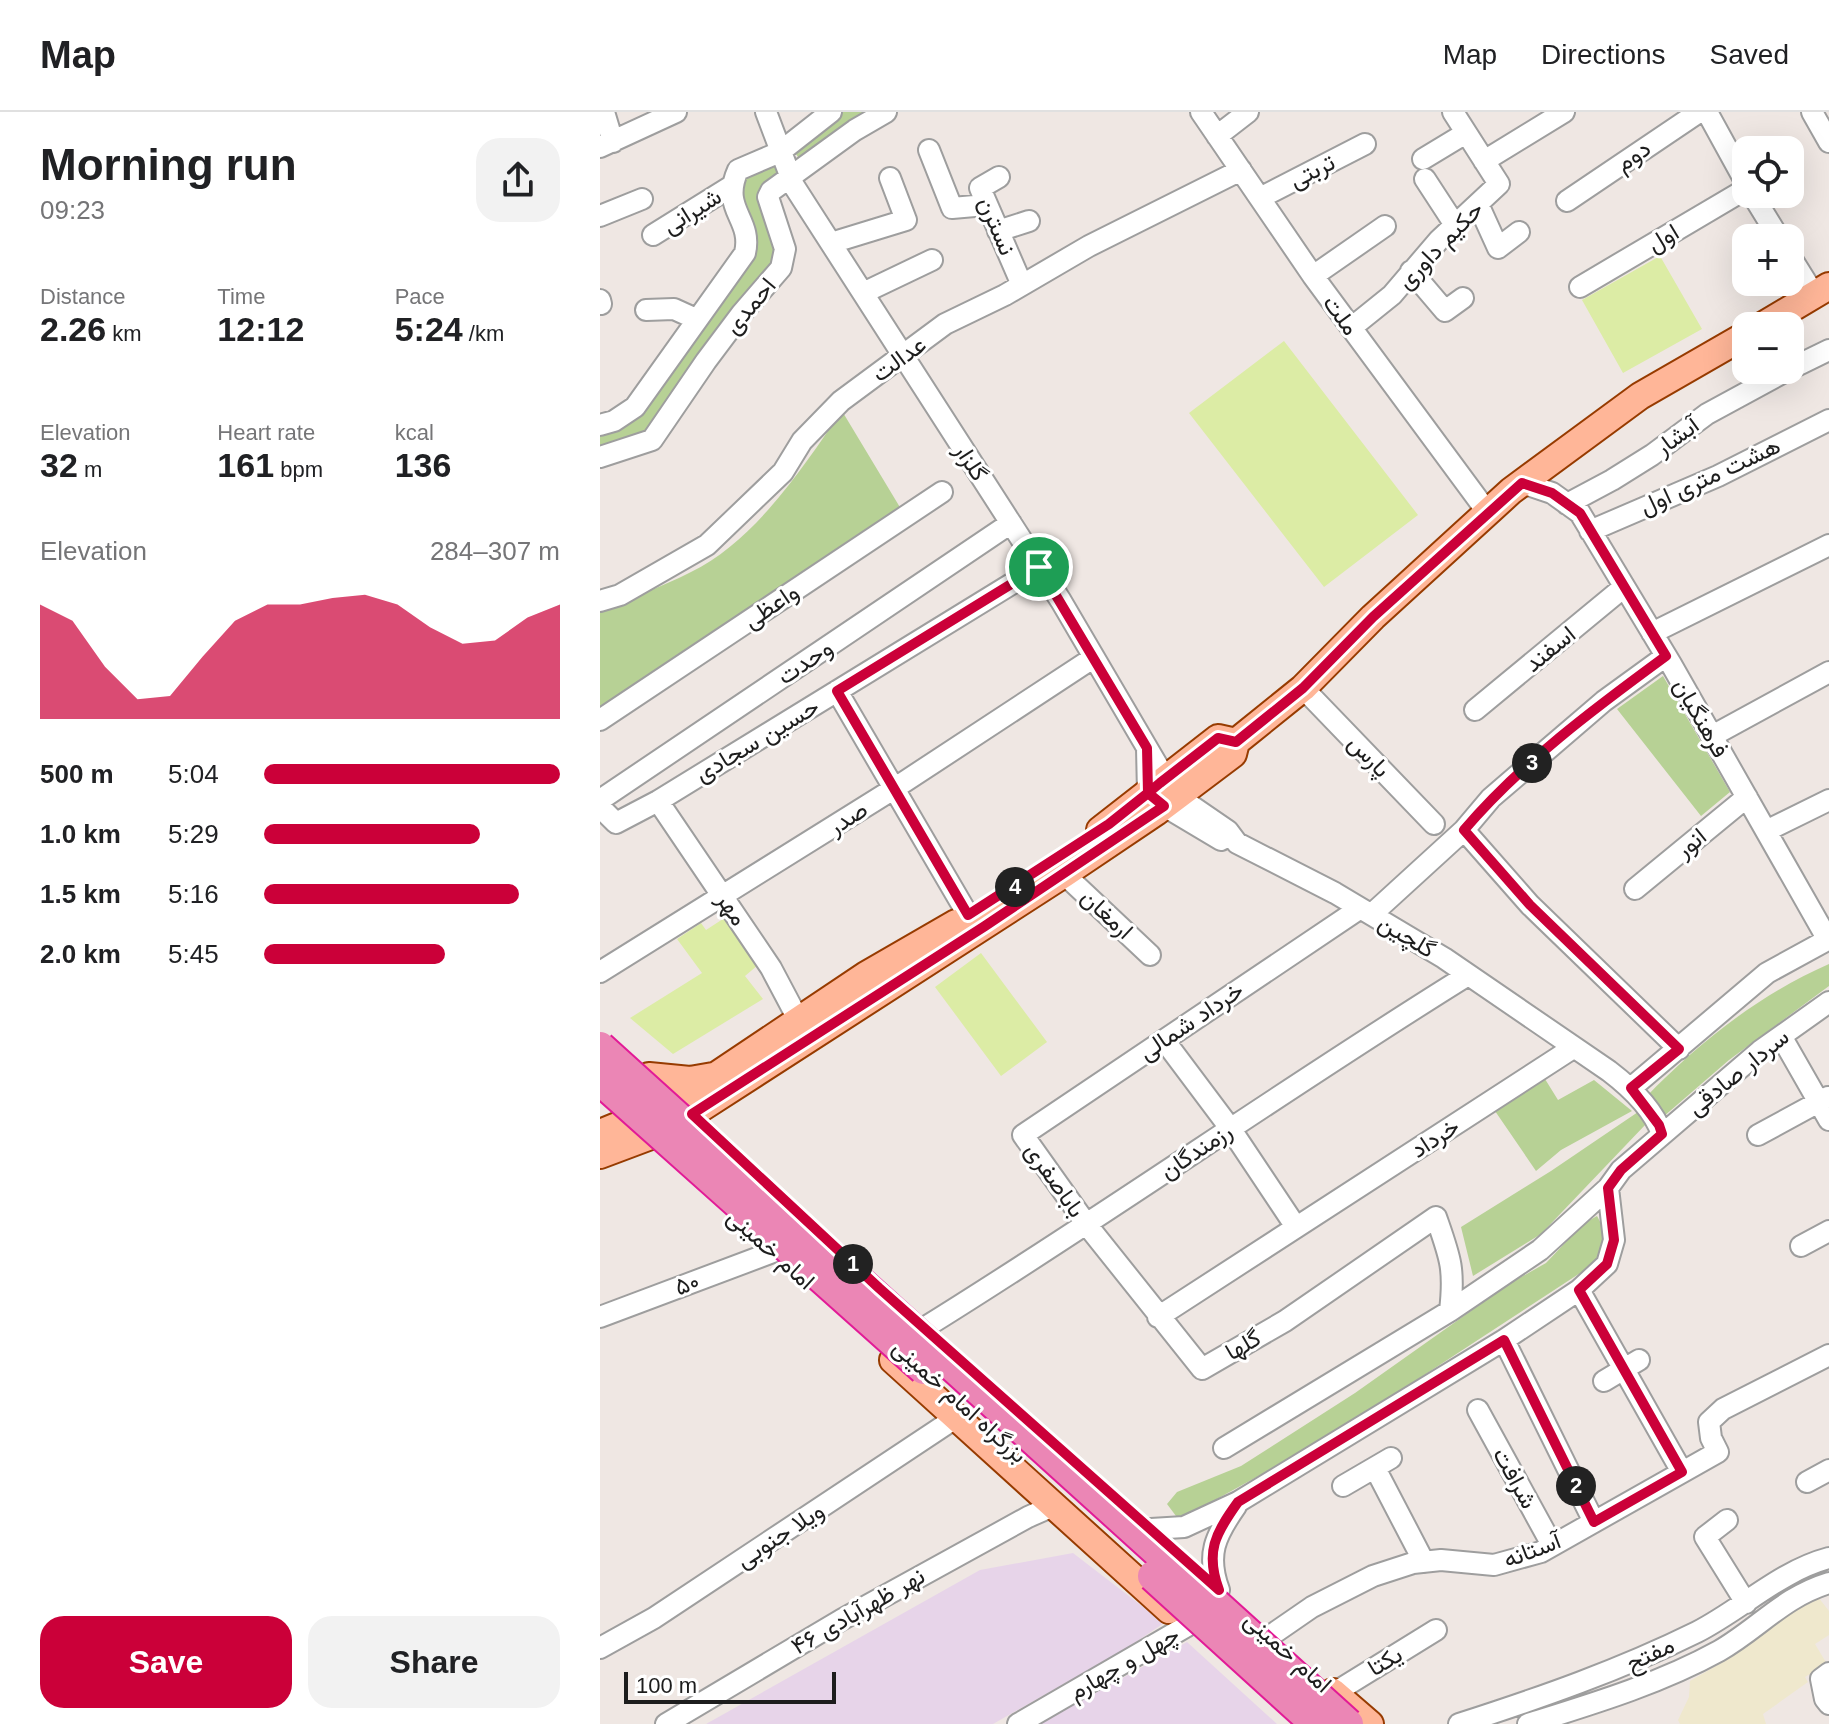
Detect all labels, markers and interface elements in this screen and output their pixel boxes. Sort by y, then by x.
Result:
text: Map [40,34,116,76]
text: Map [1443,39,1497,70]
text: Directions [1541,39,1666,70]
text: Saved [1710,39,1789,70]
street label: دوم [1610,134,1657,179]
map controls [1732,136,1804,384]
button: locate [1732,136,1804,208]
button: share [476,138,560,222]
text: Morning run [40,140,297,189]
street label: تربتی [1285,148,1340,195]
street label: شیرانی [657,182,727,241]
street label: نسترن [971,193,1022,260]
text: 09:23 [40,195,105,225]
street label: حکیم داوری [1391,195,1490,296]
street label: اول [1642,218,1684,259]
button: + [1732,224,1804,296]
street label: احمدی [718,272,782,340]
text: Distance [40,284,126,309]
text: Time [217,284,265,309]
text: Pace [395,284,445,309]
street label: ملت [1318,289,1365,340]
text: 2.26 [40,310,106,348]
text: 12:12 [217,310,304,348]
text: 5:24 [395,310,463,348]
button: − [1732,312,1804,384]
text: km [106,321,142,346]
text: /km [463,321,504,346]
street label: عدالت [866,330,931,387]
street label: آبشار [1649,409,1707,463]
text: Elevation [40,420,131,445]
text: Heart rate [217,420,315,445]
text: kcal [395,420,434,445]
street label: هشت متری اول [1635,431,1785,522]
street label: گلزار [947,437,994,487]
text: 32 [40,446,78,484]
text: 161 [217,446,274,484]
text: 136 [395,446,451,484]
text: m [78,457,102,482]
text: bpm [274,457,323,482]
pin [1005,533,1073,601]
text: Elevation [40,536,147,566]
text: 284–307 m [430,536,560,566]
icon: arrive [1017,545,1061,589]
street label: واعظی [738,577,804,635]
street label: اسفند [1519,620,1580,677]
street label: وحدت [772,633,838,691]
street label: فرهنگیان [1666,673,1735,763]
street label: حسین سجادی [690,692,824,788]
street label: پارس [1341,729,1396,785]
pin: 3 [1512,743,1552,783]
text: 3 [1526,750,1538,775]
text: 500 m [40,759,114,789]
text: 5:04 [168,759,219,789]
street label: صدر [822,795,873,842]
text: 1.0 km [40,819,121,849]
text: 5:29 [168,819,219,849]
street label: انور [1669,822,1713,865]
pin: 4 [995,867,1035,907]
text: 4 [1009,874,1021,899]
text: 1.5 km [40,879,121,909]
text: 5:16 [168,879,219,909]
street label: ارمغان [1074,883,1139,946]
street label: مهر [709,886,753,931]
street label: گلچین [1372,908,1441,966]
text: 2.0 km [40,939,121,969]
text: 5:45 [168,939,219,969]
street label: خرداد شمالی [1133,976,1249,1067]
street label: سردار صادقی [1682,1023,1795,1122]
street label: خرداد [1406,1112,1465,1165]
street label: رزمندگان [1155,1117,1238,1186]
street label: باباصفری [1018,1137,1091,1223]
street label: امام خمینی [720,1203,820,1297]
pin: 1 [833,1244,873,1284]
text: 1 [847,1251,859,1276]
street label: ۵۰ [671,1267,703,1300]
street label: گلها [1220,1324,1266,1367]
street label: بزرگراه امام خمینی [886,1333,1033,1470]
street label: شرافت [1486,1443,1543,1514]
pin: 2 [1556,1466,1596,1506]
text: 2 [1570,1473,1582,1498]
street label: ویلا جنوبی [731,1496,830,1575]
street label: آستانه [1499,1525,1567,1573]
street label: نهر ظهرآبادی ۴۶ [786,1562,930,1661]
street label: امام خمینی [1237,1606,1337,1700]
button: Save [40,1616,292,1708]
button: Share [308,1616,560,1708]
street label: چهل و چهارم [1064,1620,1185,1708]
street label: مفتح [1621,1631,1680,1680]
street label: یکتا [1363,1640,1407,1682]
scale bar [624,1668,836,1704]
text: 100 m [636,1673,697,1698]

